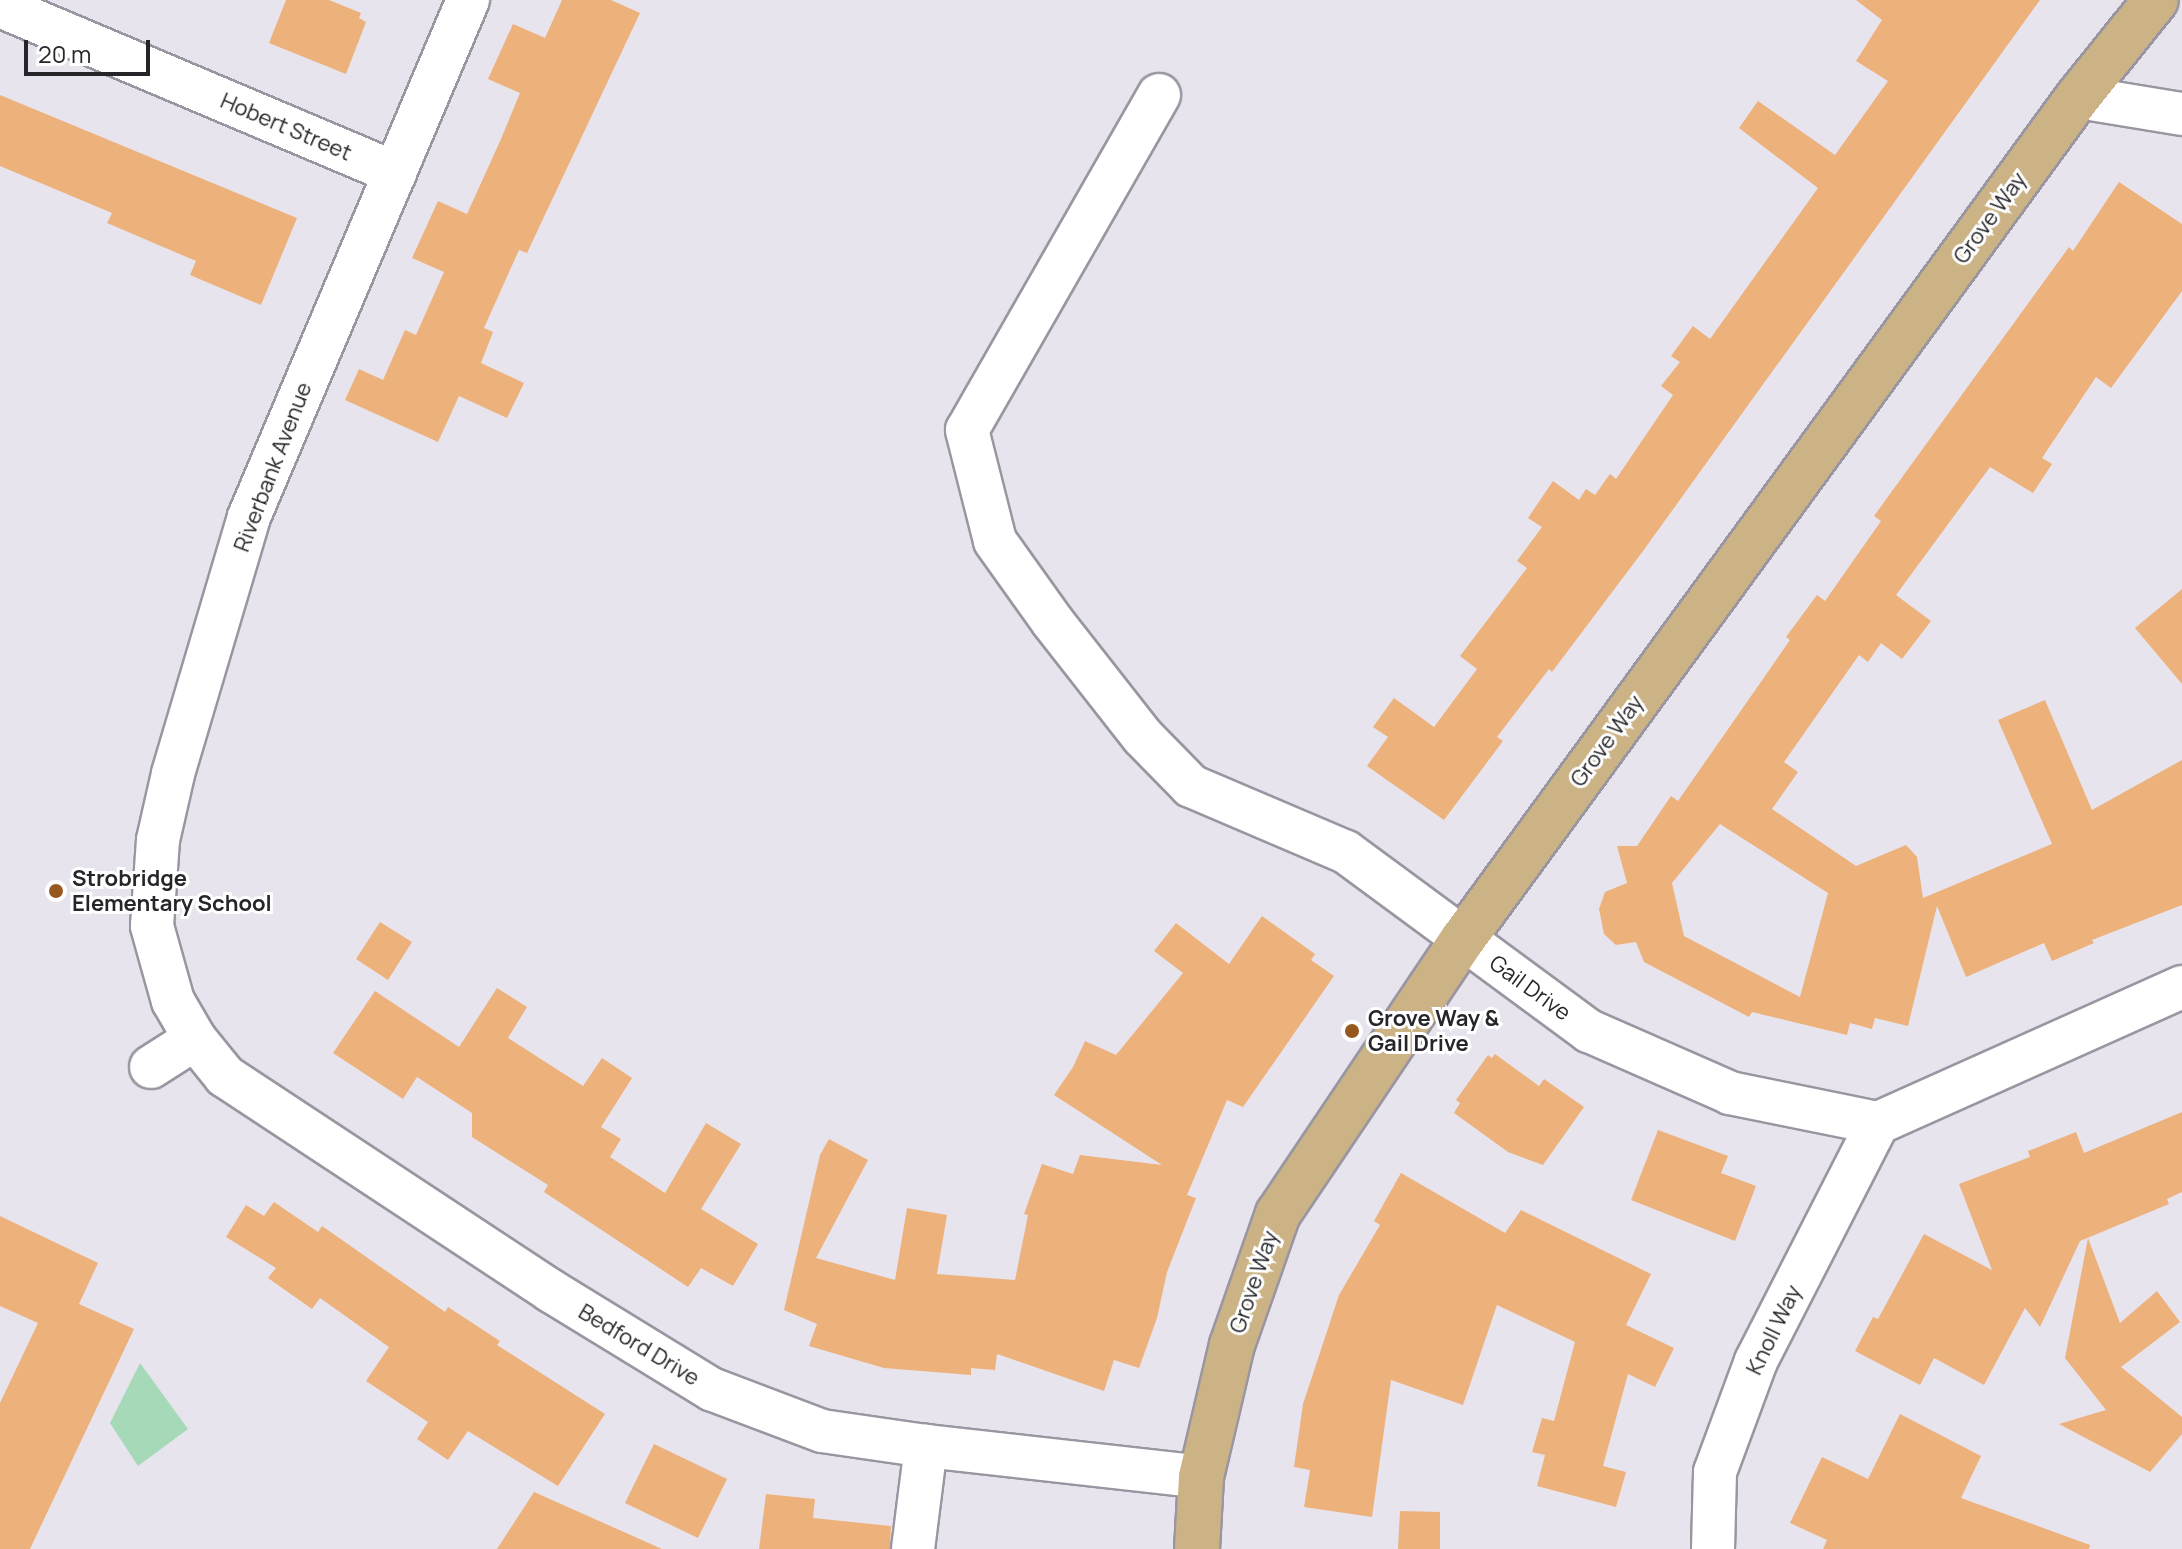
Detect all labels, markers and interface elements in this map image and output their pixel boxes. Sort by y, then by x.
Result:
scale bar [28,24,154,74]
text: 20 m [38,37,91,70]
street label: Hobert Street [217,88,355,166]
street label: Grove Way [1948,167,2032,269]
street label: Riverbank Avenue [229,378,317,556]
street label: Grove Way [1565,690,1649,792]
place label: Strobridge Elementary School [72,865,272,916]
marker: Strobridge Elementary School [47,882,65,900]
street label: Gail Drive [1484,950,1576,1026]
place label: Grove Way & Gail Drive [1368,1005,1499,1056]
marker: Grove Way & Gail Drive [1343,1022,1361,1040]
street label: Grove Way [1224,1227,1284,1337]
street label: Knoll Way [1741,1281,1807,1379]
street label: Bedford Drive [574,1299,704,1391]

